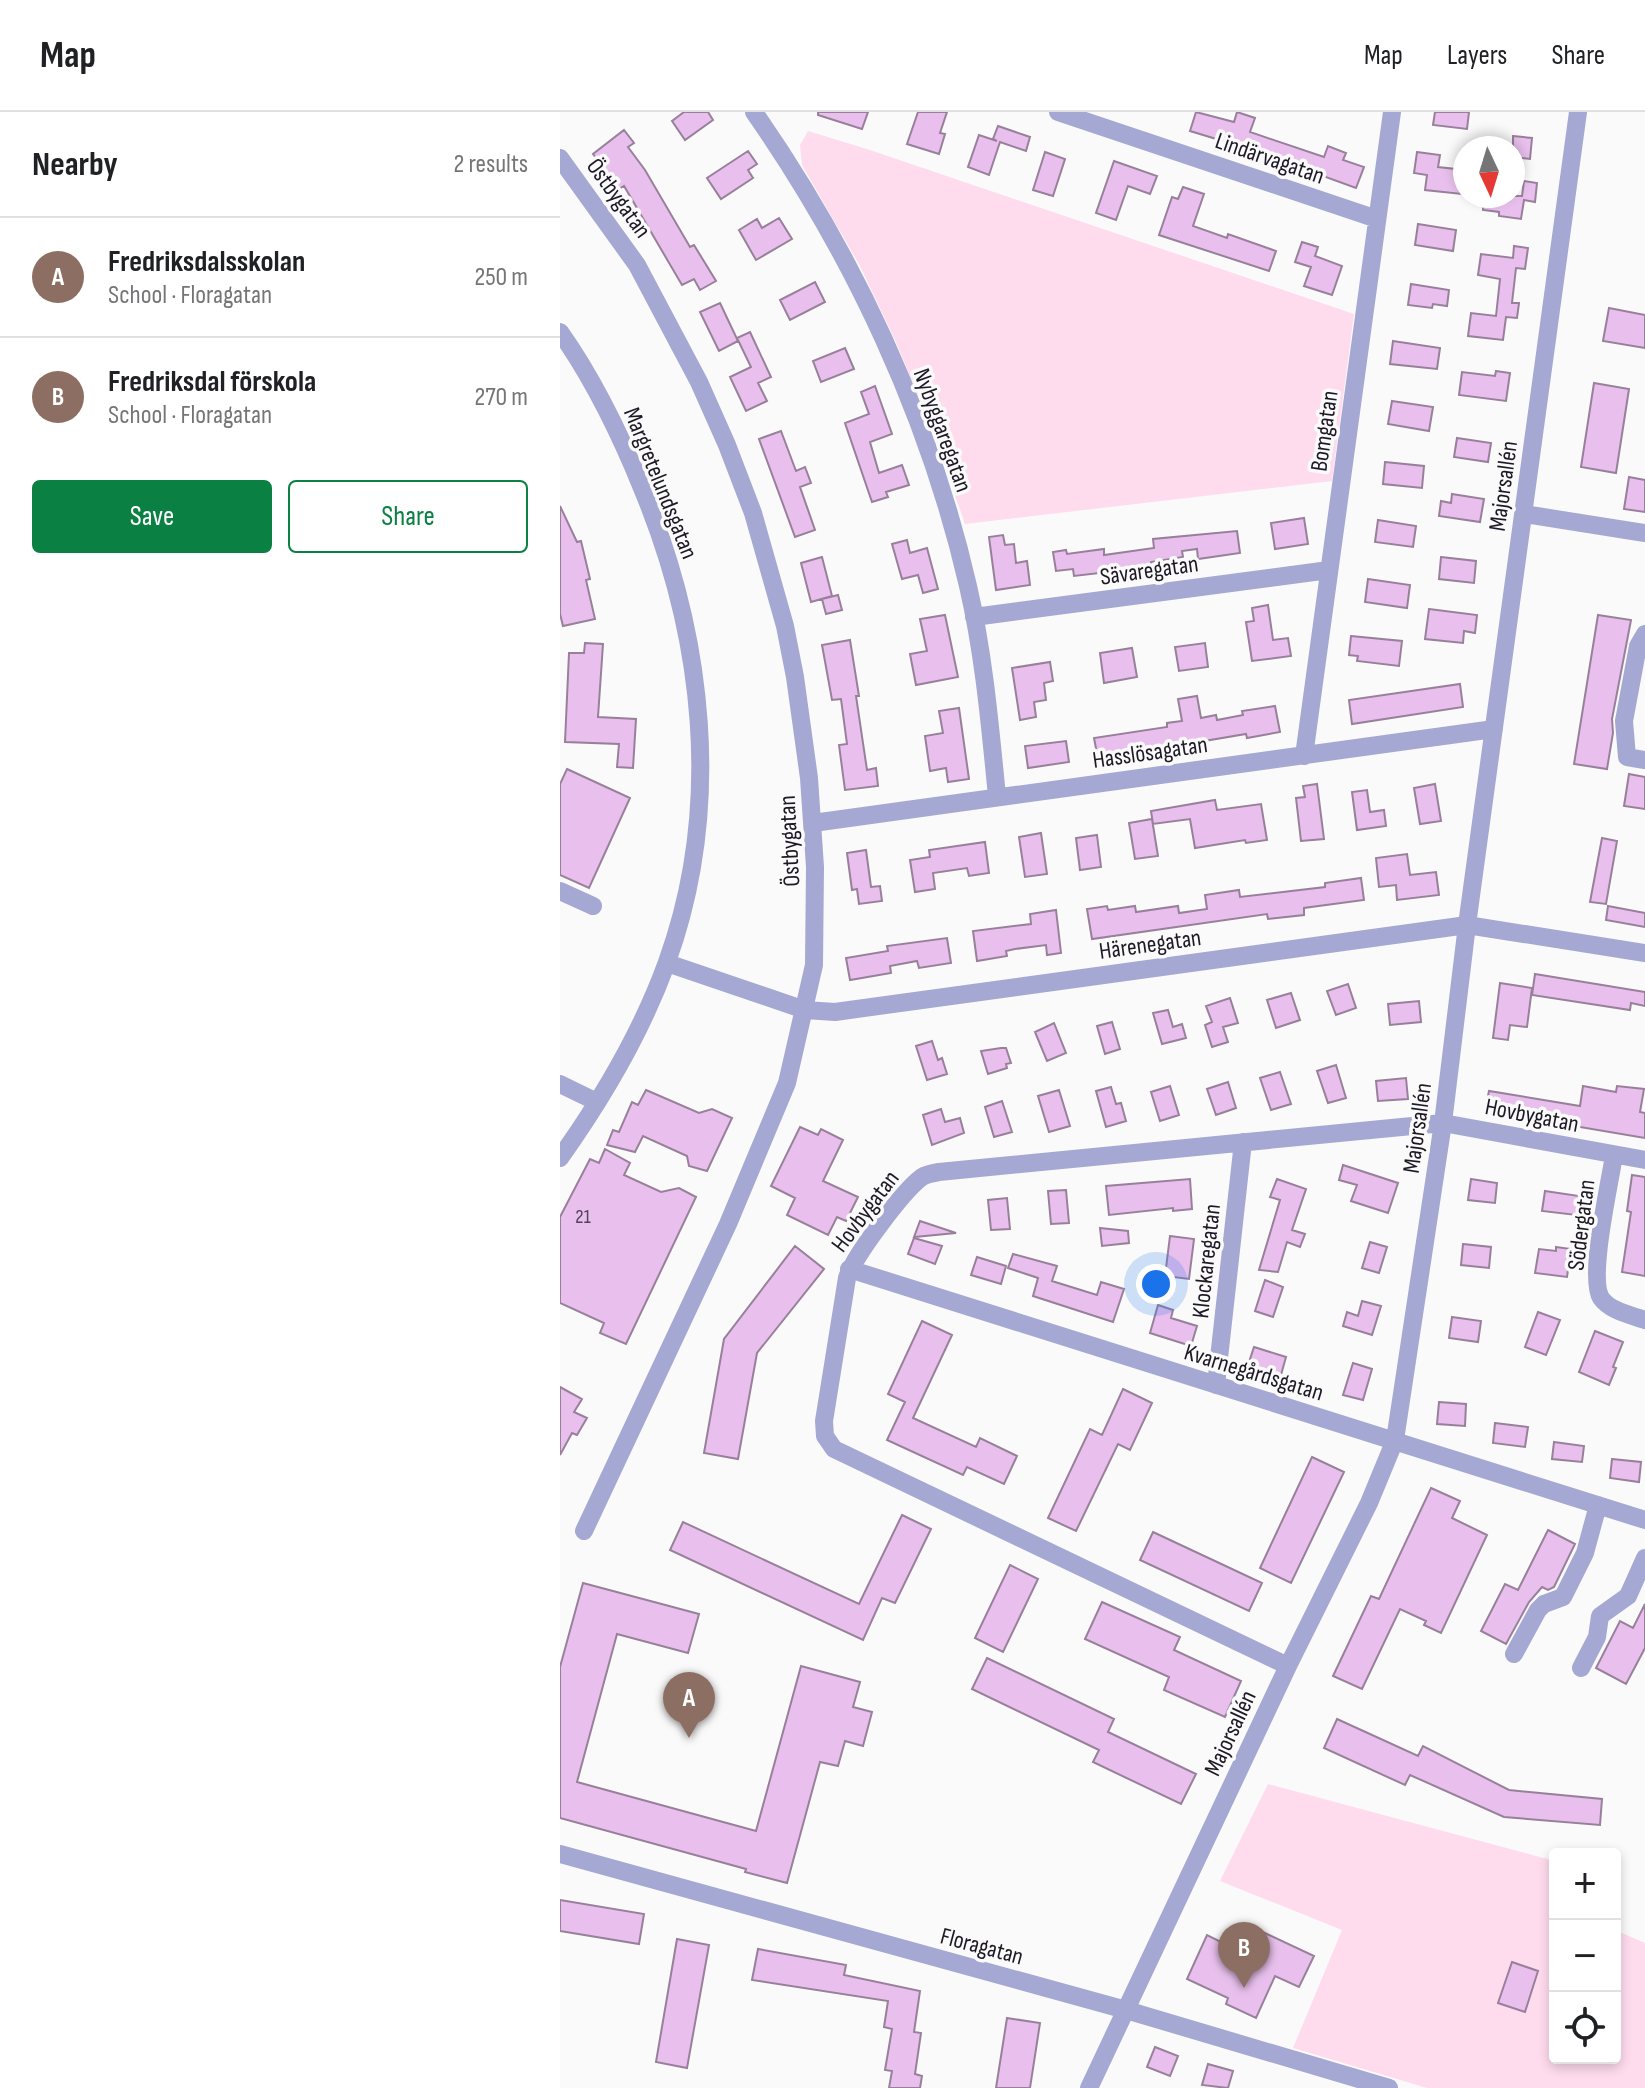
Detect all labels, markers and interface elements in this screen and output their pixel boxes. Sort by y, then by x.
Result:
text: Map [40,33,96,78]
text: Map [1364,39,1403,72]
text: Layers [1447,39,1507,72]
text: Share [1551,39,1605,72]
street label: Lindärvagatan [1212,126,1328,191]
north arrow [1453,136,1525,208]
text: Nearby [32,144,118,185]
text: 2 results [454,149,528,180]
street label: Östbygatan [580,153,657,244]
text: Fredriksdalsskolan [108,244,305,280]
text: A [52,262,64,293]
text: 250 m [474,262,528,293]
text: School · Floragatan [108,280,272,311]
text: Fredriksdal förskola [108,364,316,400]
street label: Nybyggaregatan [907,364,978,496]
text: B [52,382,64,413]
text: 270 m [475,382,528,413]
street label: Bomgatan [1304,389,1345,473]
text: School · Floragatan [108,400,272,431]
street label: Margretelundsgatan [617,403,704,563]
street label: Majorsallén [1483,439,1524,533]
button: Save [32,480,272,553]
button: Share [288,480,528,553]
street label: Sävaregatan [1098,549,1200,592]
street label: Hasslösagatan [1091,730,1209,775]
street label: Östbygatan [773,795,806,887]
street label: Härenegatan [1097,923,1203,966]
street label: Majorsallén [1397,1081,1438,1175]
street label: Hovbygatan [1483,1092,1581,1139]
street label: Hovbygatan [825,1165,906,1258]
street label: Södergatan [1562,1178,1601,1272]
street label: Klockaregatan [1186,1202,1227,1320]
house number: 21 [575,1205,591,1229]
your location [1136,1264,1176,1304]
street label: Kvarnegårdsgatan [1181,1338,1327,1407]
pin: A [663,1672,715,1738]
street label: Majorsallén [1198,1686,1263,1781]
map controls [1549,1848,1621,2064]
button: + [1549,1848,1621,1920]
button: − [1549,1920,1621,1992]
street label: Floragatan [937,1922,1026,1971]
pin: B [1218,1922,1270,1988]
button: locate [1549,1992,1621,2064]

